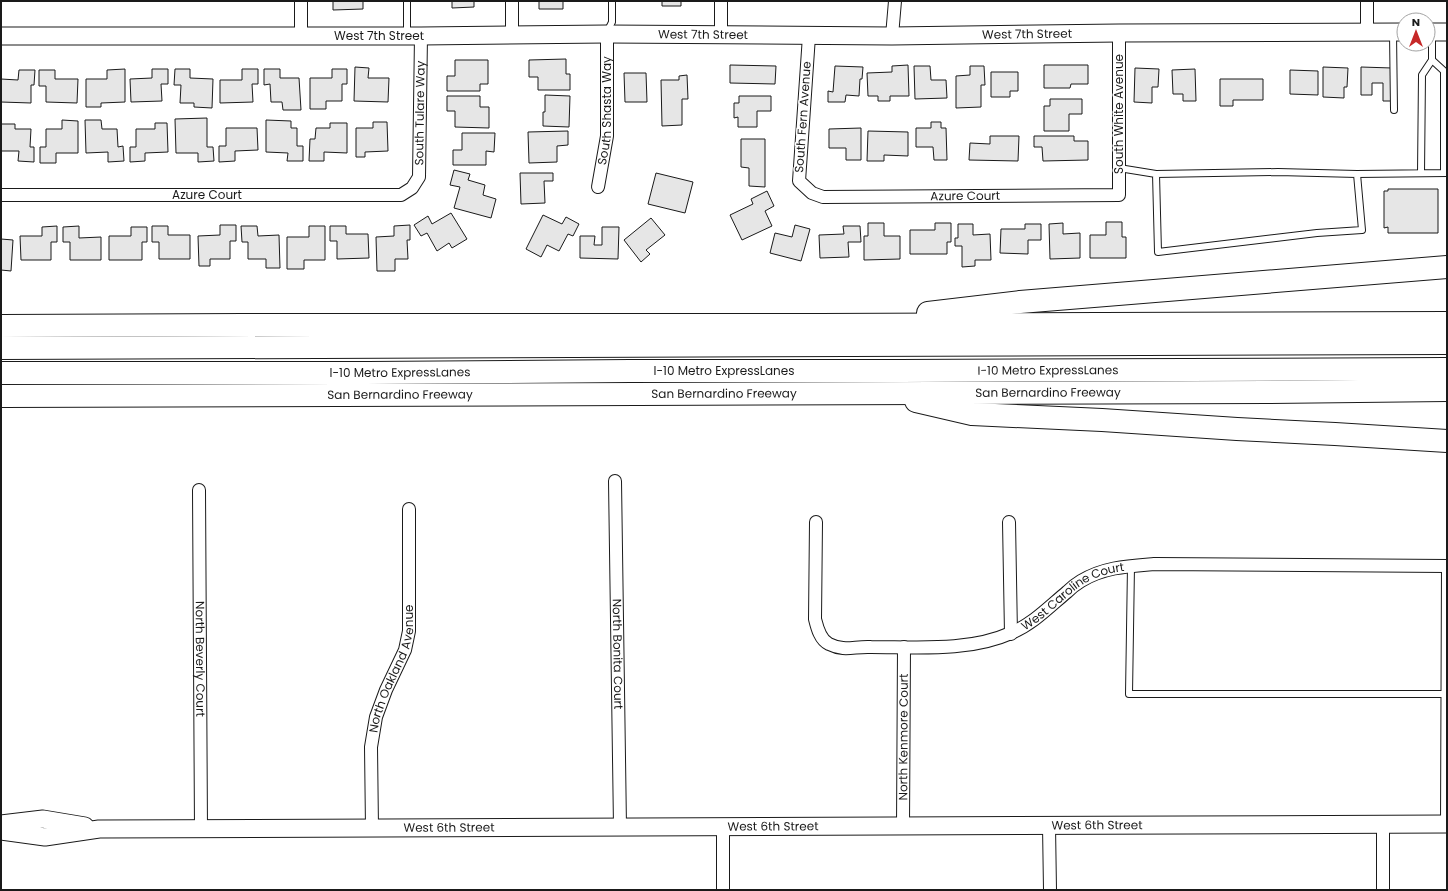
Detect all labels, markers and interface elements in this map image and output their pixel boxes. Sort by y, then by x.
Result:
north arrow [1396,12,1436,52]
text: N [1412,14,1420,30]
street label: West 7th Street [658,25,748,43]
street label: West 7th Street [982,25,1072,43]
street label: West 7th Street [334,27,424,44]
street label: South White Avenue [1110,54,1127,174]
street label: South Shasta Way [593,56,615,166]
street label: South Tulare Way [410,60,429,166]
street label: South Fern Avenue [790,61,815,173]
street label: Azure Court [172,186,242,203]
street label: Azure Court [930,187,1000,204]
street label: I-10 Metro ExpressLanes [977,361,1119,379]
street label: I-10 Metro ExpressLanes [654,362,794,379]
street label: I-10 Metro ExpressLanes [330,363,471,381]
street label: San Bernardino Freeway [975,383,1121,401]
street label: San Bernardino Freeway [651,384,797,402]
street label: San Bernardino Freeway [327,386,473,403]
street label: West Caroline Court [1018,558,1125,634]
street label: North Bonita Court [609,598,627,709]
street label: North Beverly Court [192,601,209,717]
street label: North Oakland Avenue [365,604,418,734]
street label: North Kenmore Court [894,673,912,801]
street label: West 6th Street [1051,816,1143,833]
street label: West 6th Street [727,817,819,835]
street label: West 6th Street [403,819,495,836]

